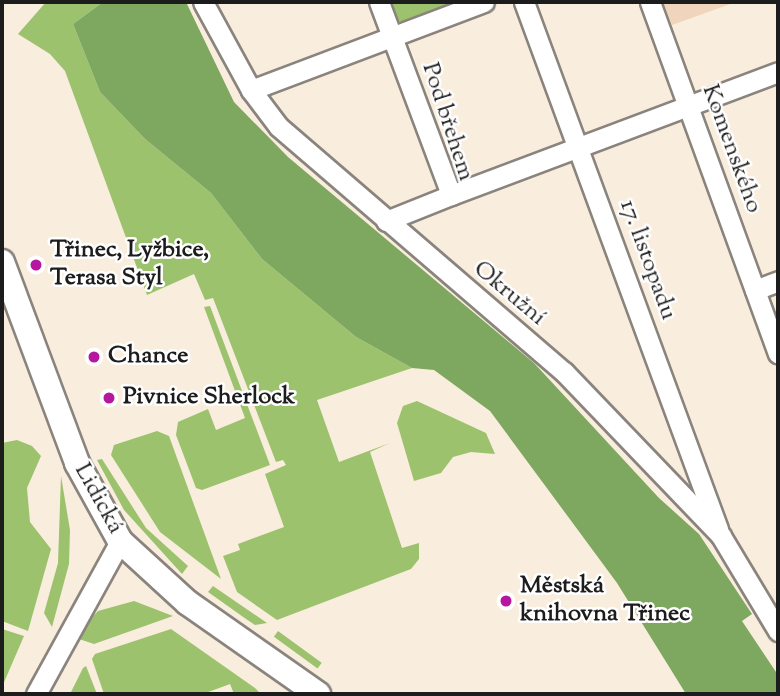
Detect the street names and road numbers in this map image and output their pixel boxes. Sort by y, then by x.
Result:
street label: Pod břehem [414,59,480,185]
street label: Komenského [694,81,768,217]
street label: 17. listopadu [612,196,682,324]
street label: Okružní [467,255,551,333]
street label: Lidická [67,459,129,539]

